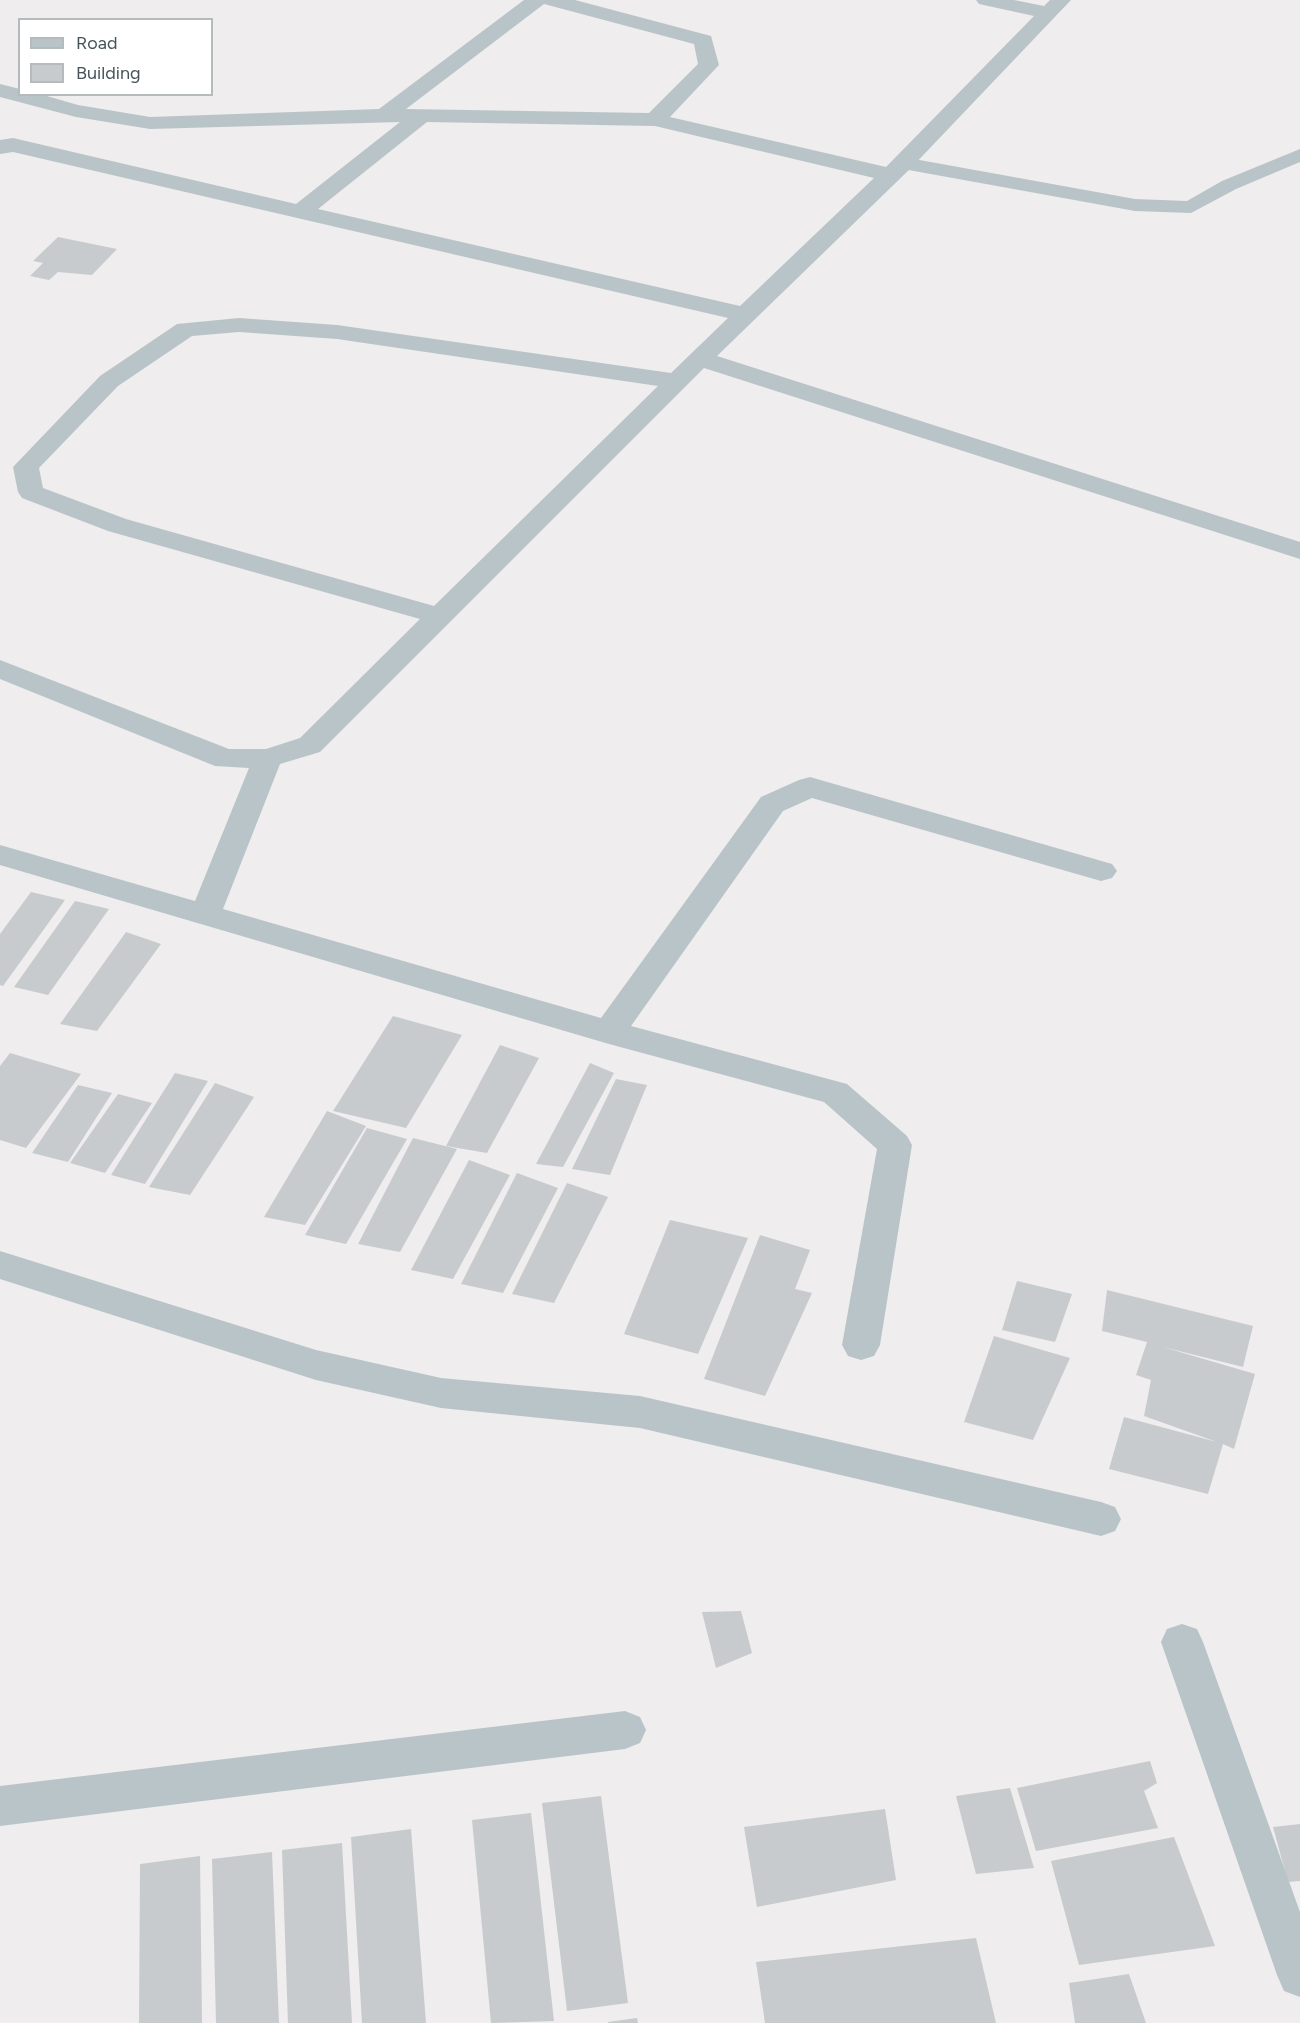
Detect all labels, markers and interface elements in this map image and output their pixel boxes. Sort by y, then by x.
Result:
legend [18,18,213,96]
text: Road [76,32,117,54]
text: Building [76,62,141,84]

